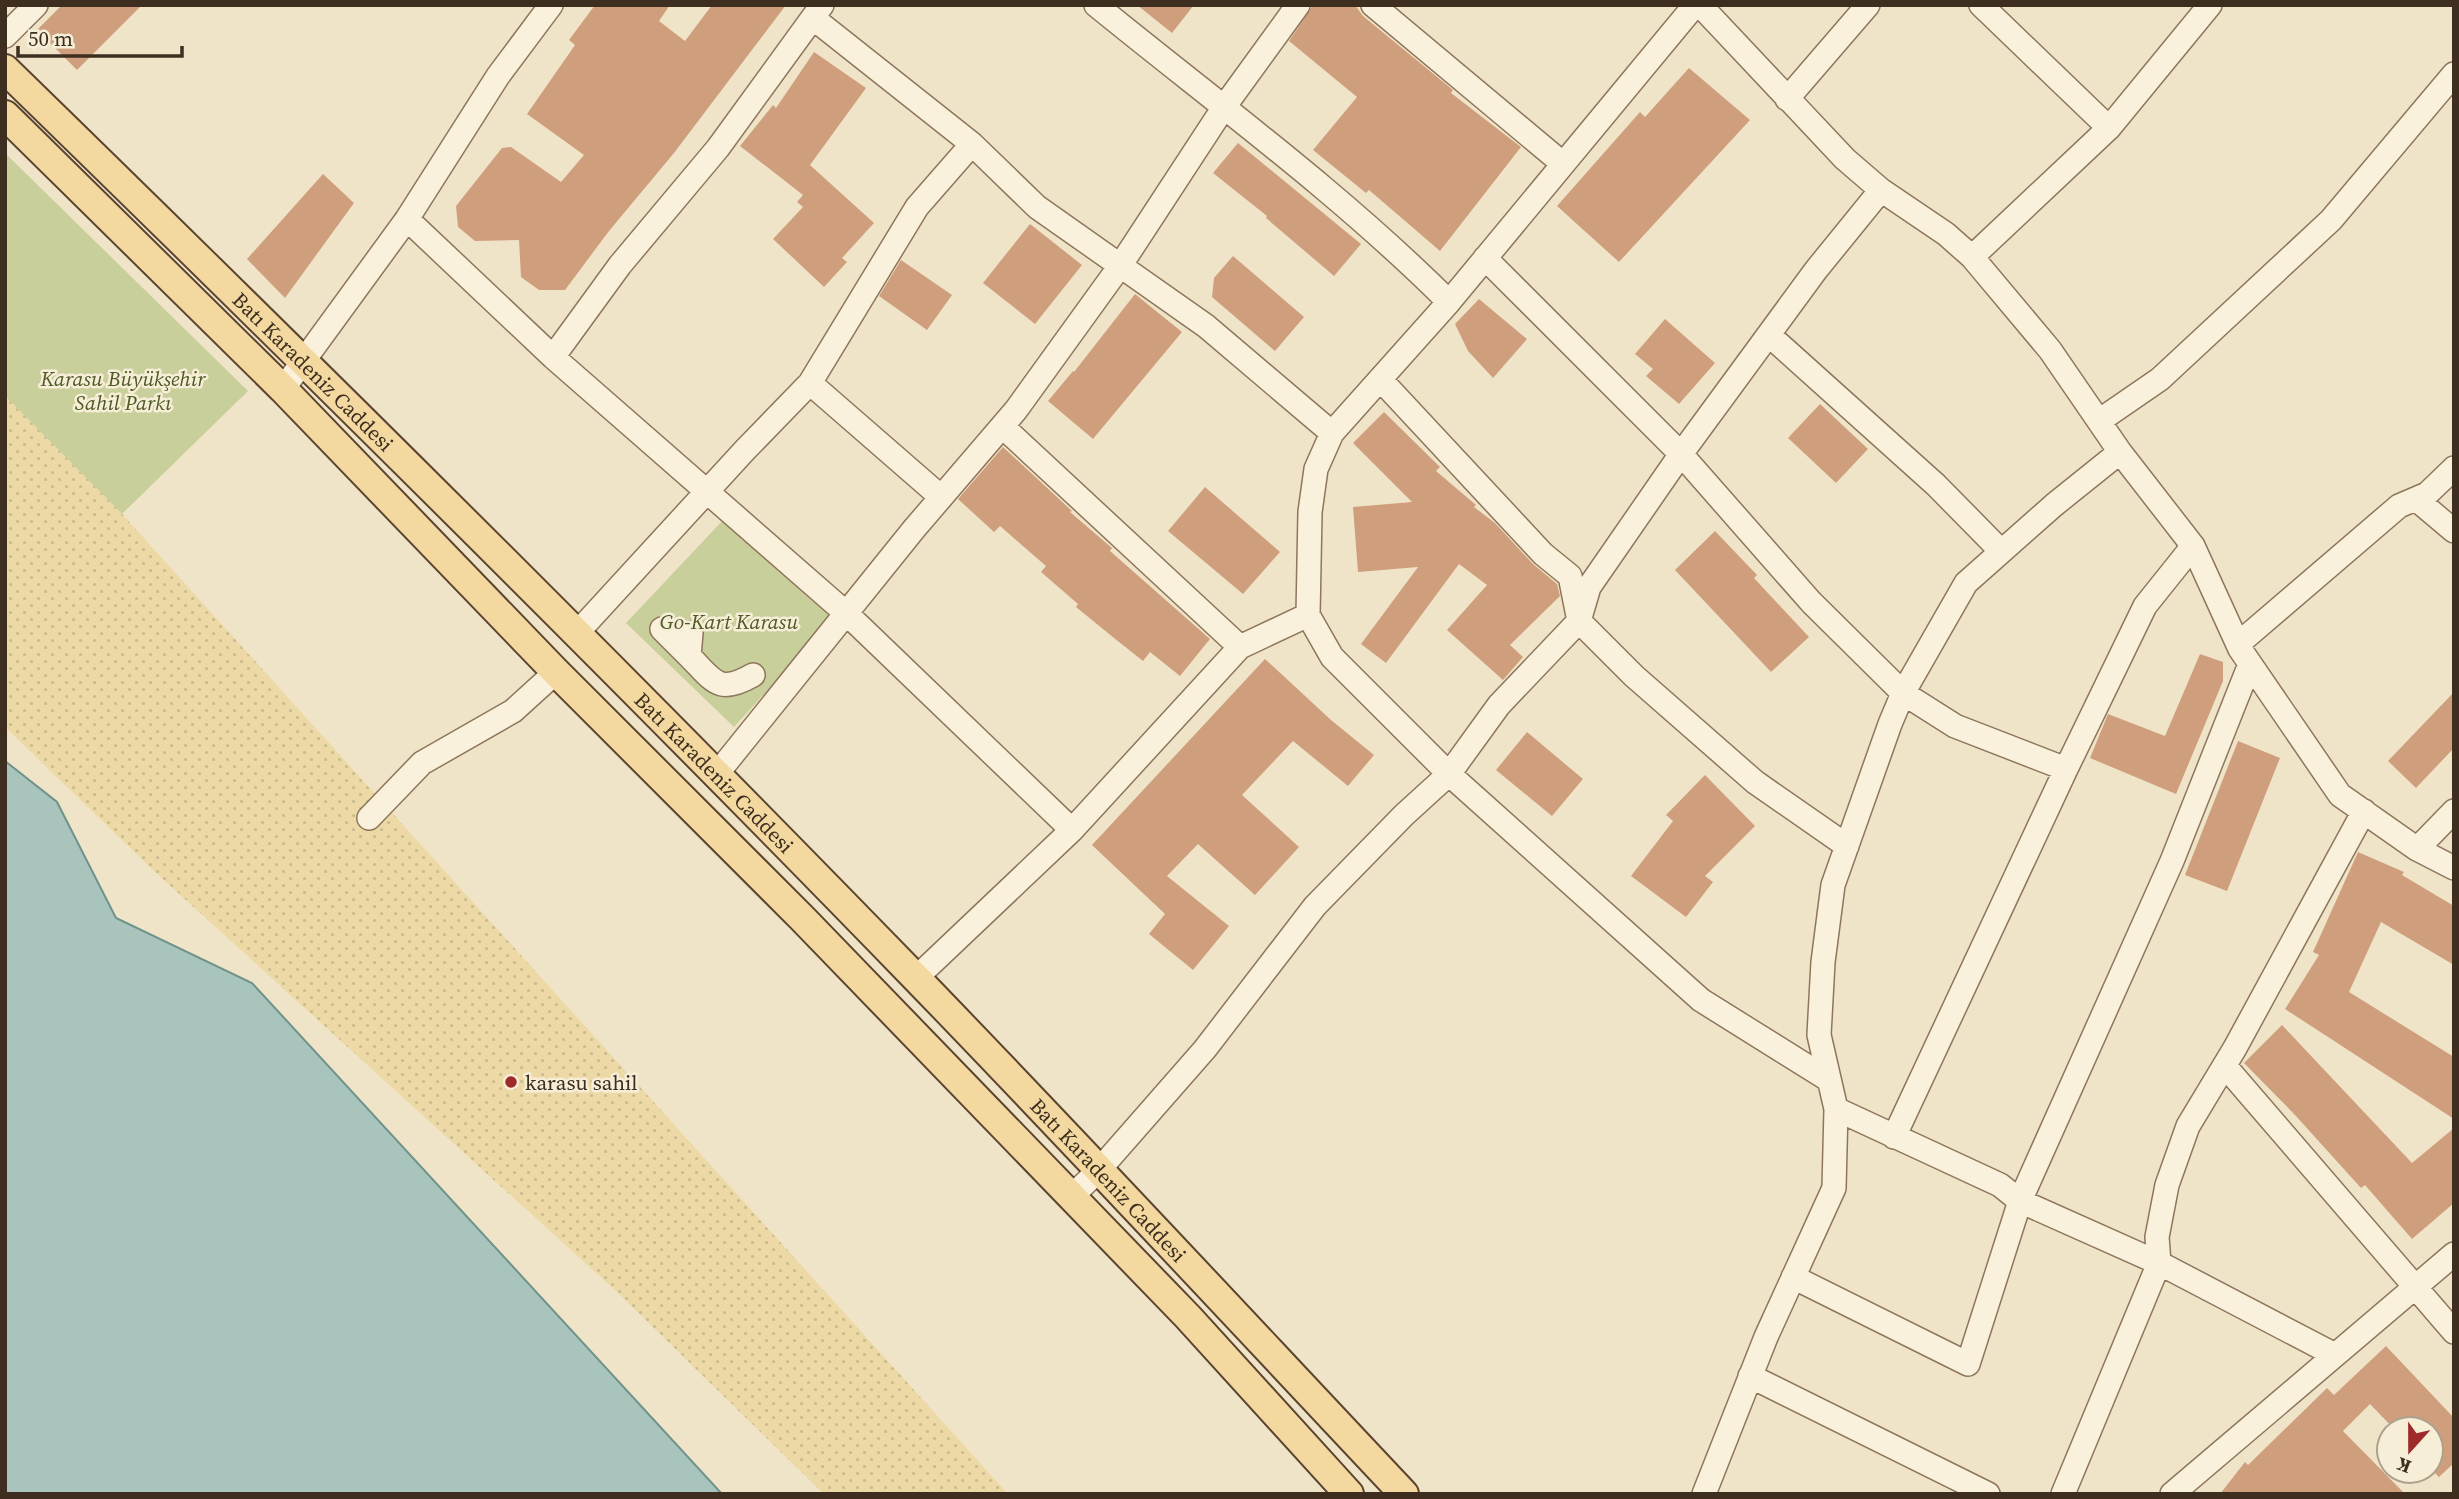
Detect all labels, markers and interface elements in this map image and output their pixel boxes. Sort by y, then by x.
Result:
scale bar [18,14,182,58]
text: 50 m [28,24,73,53]
street label: Batı Karadeniz Caddesi [227,285,400,458]
park label: Karasu Büyükşehir Sahil Parkı [39,364,206,417]
park label: Go-Kart Karasu [660,607,798,636]
street label: Batı Karadeniz Caddesi [628,685,801,859]
place label: karasu sahil [525,1068,638,1097]
marker: karasu sahil [503,1074,519,1090]
street label: Batı Karadeniz Caddesi [1024,1091,1193,1268]
north arrow [2375,1415,2445,1485]
text: K [2392,1451,2415,1480]

